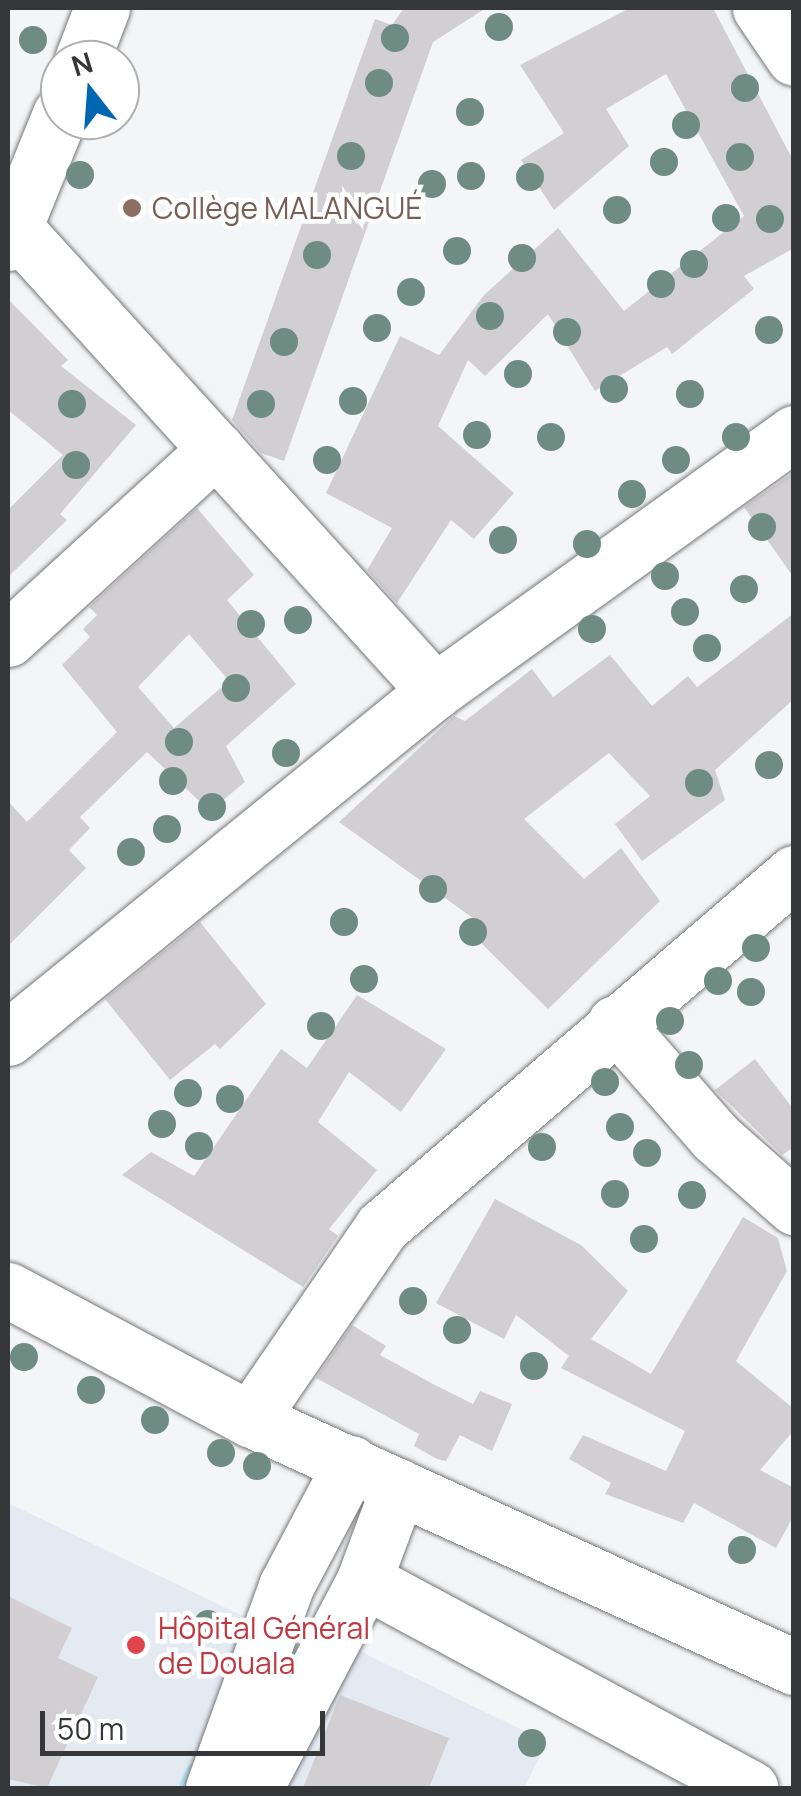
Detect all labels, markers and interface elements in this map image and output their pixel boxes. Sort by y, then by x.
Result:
north arrow [40,40,140,140]
text: N [67,42,97,84]
place label: Collège MALANGUÉ [152,190,422,226]
marker: Collège MALANGUÉ [121,197,143,219]
place label: Hôpital Général de Douala [158,1610,370,1680]
marker: Hôpital Général de Douala [123,1632,149,1658]
scale bar [45,1691,330,1753]
text: 50 m [57,1708,124,1749]

